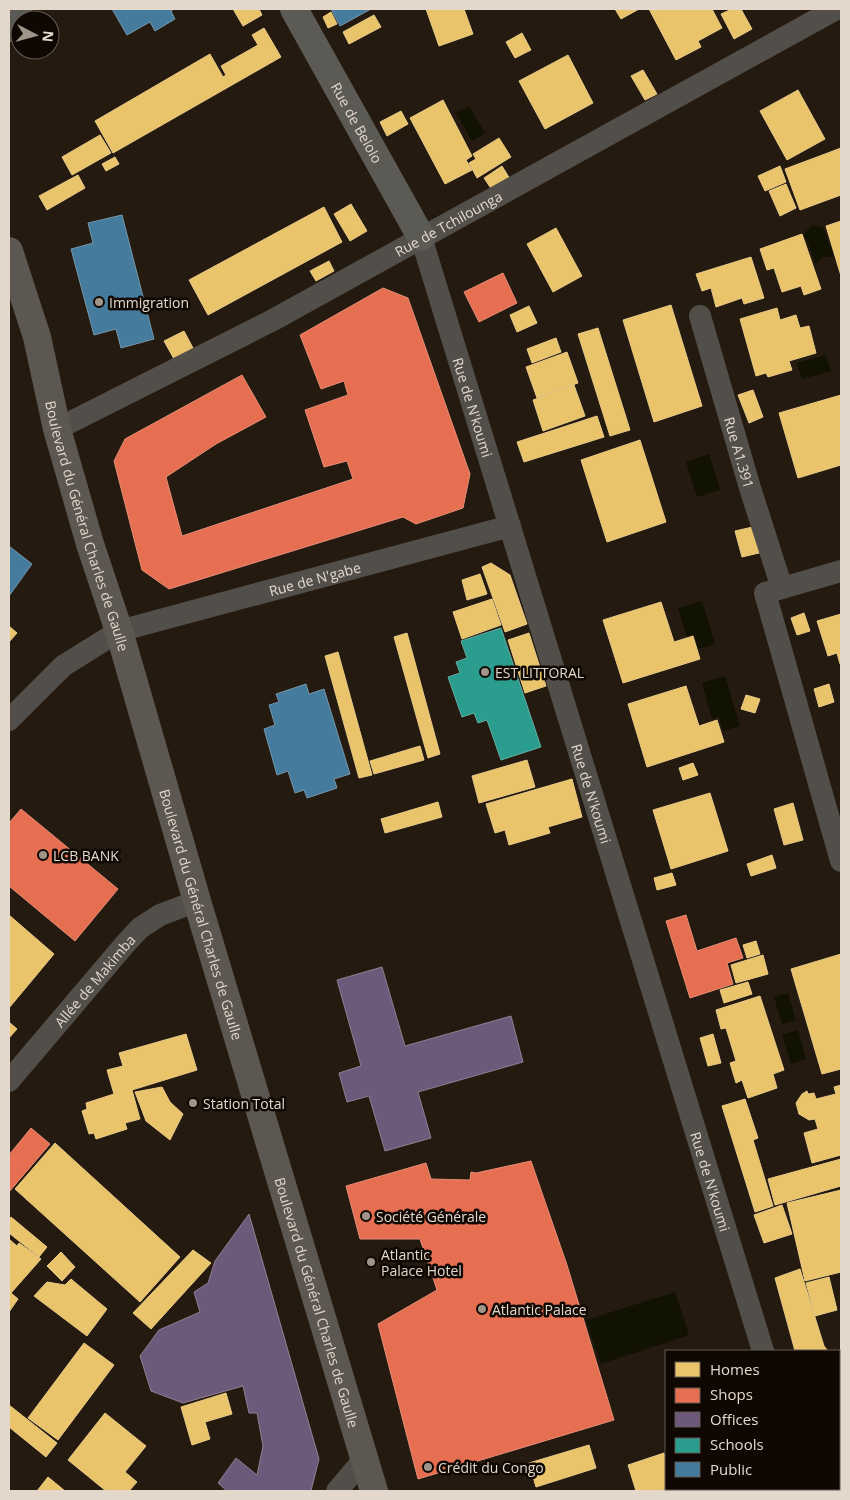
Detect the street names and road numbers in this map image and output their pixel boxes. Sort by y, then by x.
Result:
street label: Rue de Belolo [327,79,387,166]
street label: Rue de Tchilounga [391,186,505,261]
street label: Rue de N'koumi [449,355,497,459]
street label: Boulevard du Général Charles de Gaulle [42,399,134,653]
street label: Rue A1.391 [720,414,759,490]
street label: Rue de N'gabe [267,557,363,600]
street label: Rue de N'koumi [568,741,616,846]
street label: Boulevard du Général Charles de Gaulle [156,787,248,1042]
street label: Allée de Makimba [50,930,139,1031]
street label: Rue de N'koumi [687,1129,735,1234]
street label: Boulevard du Général Charles de Gaulle [271,1175,364,1430]

